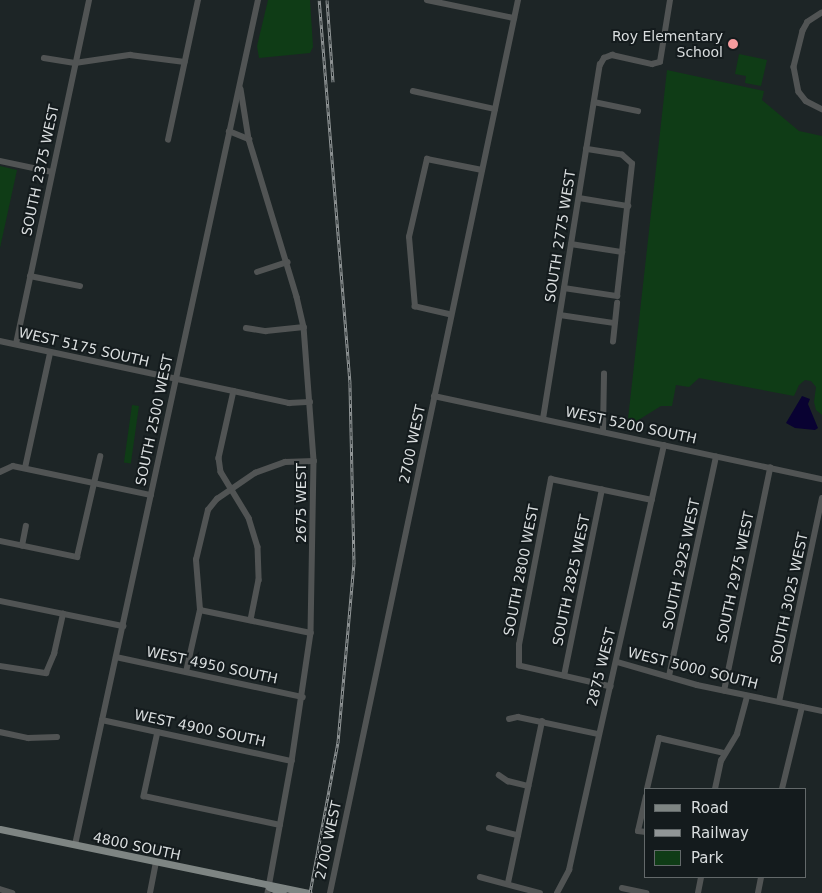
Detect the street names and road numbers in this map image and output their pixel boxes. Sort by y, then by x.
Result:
street label: SOUTH 2375 WEST [18,103,62,237]
street label: SOUTH 2775 WEST [541,169,579,303]
street label: WEST 5175 SOUTH [17,324,151,370]
street label: SOUTH 2500 WEST [132,353,176,487]
street label: 2700 WEST [395,403,429,485]
street label: WEST 5200 SOUTH [564,403,698,447]
street label: 2675 WEST [293,463,309,543]
street label: SOUTH 2925 WEST [659,497,703,631]
street label: SOUTH 2800 WEST [500,503,542,637]
street label: SOUTH 2975 WEST [713,510,757,644]
street label: SOUTH 2825 WEST [549,513,593,647]
street label: SOUTH 3025 WEST [767,531,811,665]
street label: 2875 WEST [583,626,619,708]
street label: WEST 4950 SOUTH [145,643,279,687]
street label: WEST 5000 SOUTH [626,644,760,692]
street label: WEST 4900 SOUTH [133,706,267,750]
street label: 2700 WEST [311,799,345,881]
street label: 4800 SOUTH [92,828,182,864]

